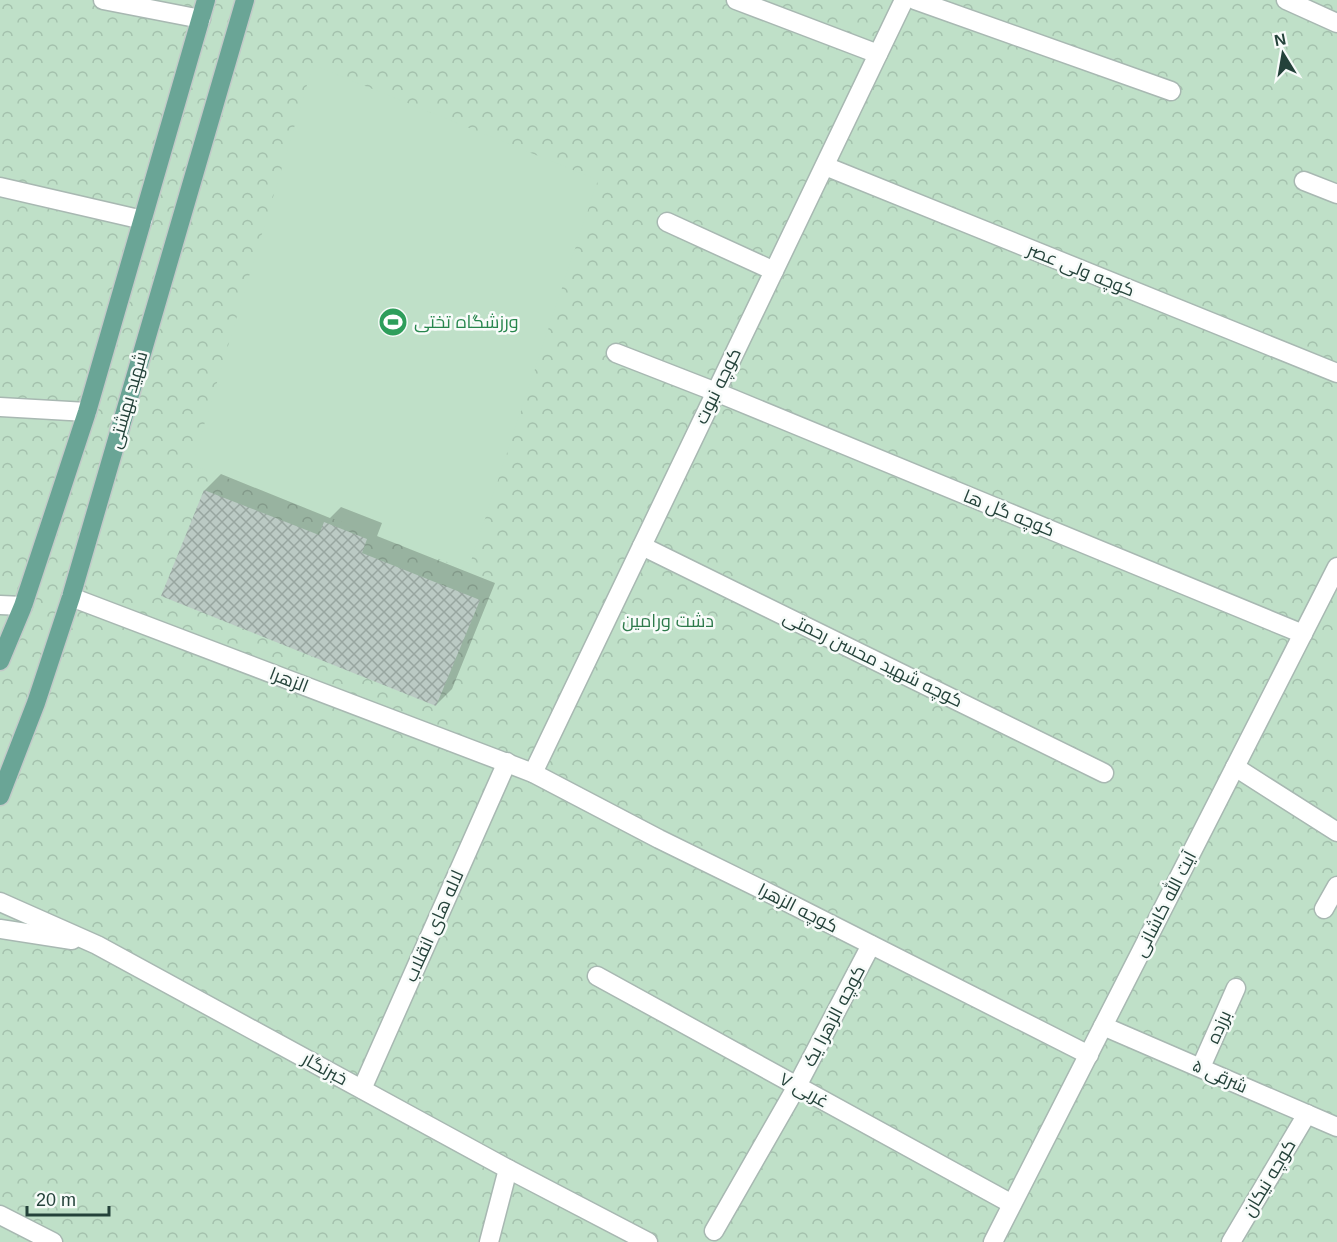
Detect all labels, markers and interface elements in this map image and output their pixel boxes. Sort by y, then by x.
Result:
north arrow [1253,24,1313,84]
text: N [1273,30,1288,49]
street label: کوچه ولی عصر [1023,239,1137,302]
sports icon: ورزشگاه تختی [377,306,409,338]
place label: ورزشگاه تختی [414,312,519,333]
street label: کوچه نبوت [691,345,747,428]
street label: شهید بهشتی [105,349,152,451]
street label: کوچه گل ها [960,486,1057,542]
street label: کوچه شهید محسن رحمتی [779,607,966,713]
park label: دشت ورامین [622,611,714,632]
street label: الزهرا [266,664,311,697]
street label: آیت الله کاشانی [1128,847,1201,961]
street label: لاله های انقلاب [400,867,468,985]
street label: کوچه الزهرا [754,879,841,938]
street label: کوچه الزهرا یک [799,962,871,1071]
street label: برزده [1203,1007,1236,1047]
street label: خبرنگار [298,1048,351,1090]
street label: ۵ شرقی [1189,1055,1251,1098]
street label: ۷ غربی [775,1068,832,1112]
street label: کوچه نیکان [1238,1136,1302,1221]
scale bar [27,1179,110,1217]
text: 20 m [36,1190,76,1210]

